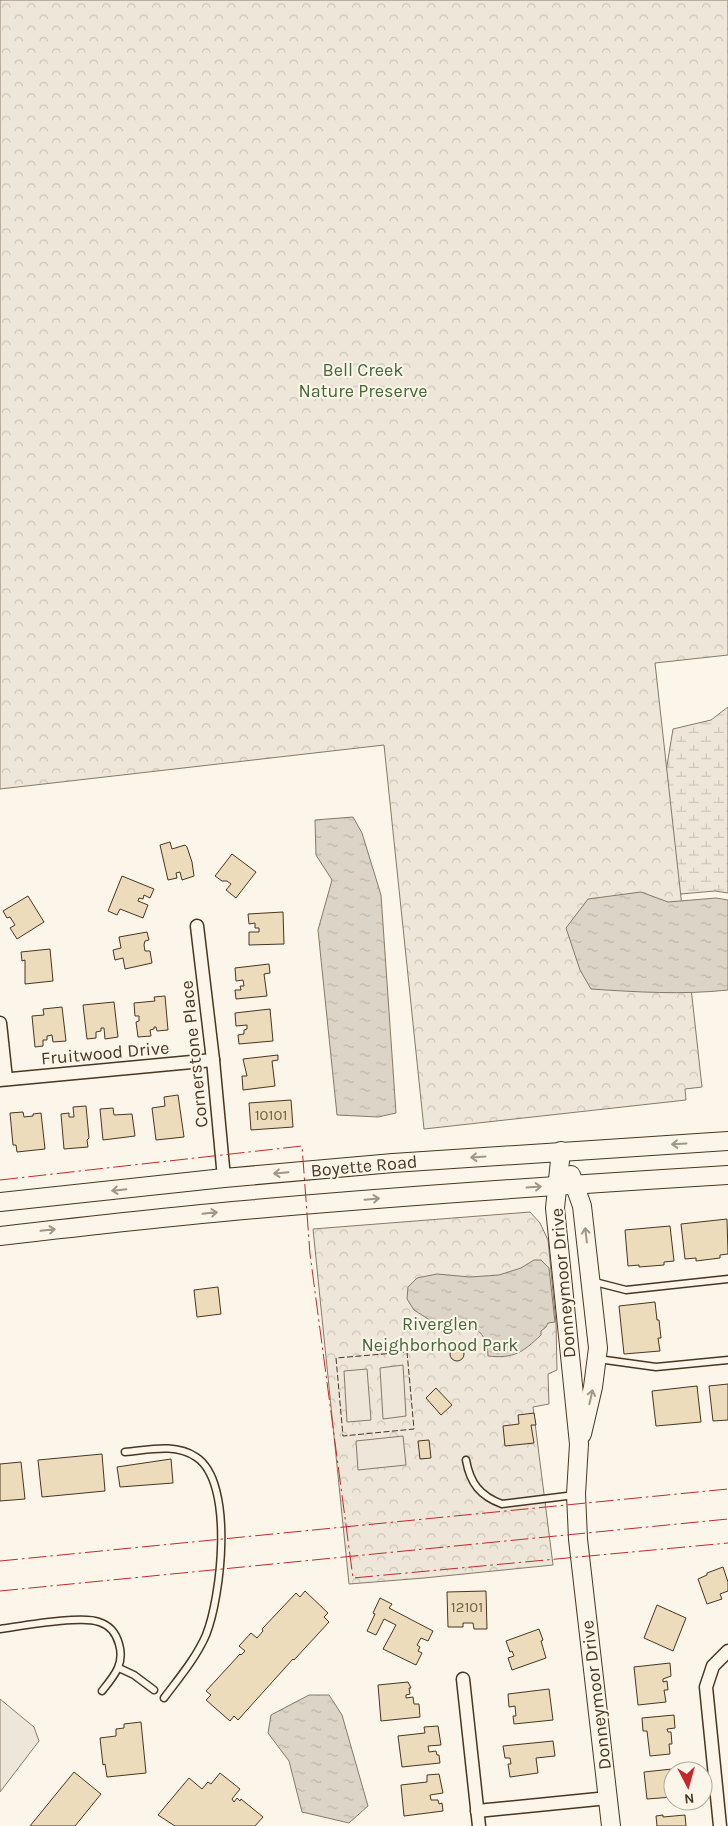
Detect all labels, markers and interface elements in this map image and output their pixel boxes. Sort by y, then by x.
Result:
park label: Bell Creek Nature Preserve [298,359,428,402]
street label: Cornerstone Place [175,979,213,1129]
street label: Fruitwood Drive [40,1036,170,1070]
house number: 10101 [255,1106,287,1124]
one-way arrow [672,1140,688,1149]
street label: Boyette Road [310,1150,418,1182]
one-way arrow [470,1152,486,1162]
one-way arrow [273,1168,289,1178]
one-way arrow [526,1182,542,1191]
one-way arrow [112,1185,128,1195]
one-way arrow [364,1195,380,1204]
street label: Donneymoor Drive [545,1207,581,1359]
one-way arrow [202,1209,218,1218]
one-way arrow [40,1226,56,1235]
one-way arrow [581,1228,591,1244]
park label: Riverglen Neighborhood Park [362,1313,518,1356]
one-way arrow [587,1389,596,1405]
house number: 12101 [451,1598,483,1616]
street label: Donneymoor Drive [576,1619,616,1771]
north arrow [663,1761,713,1811]
text: N [683,1789,695,1807]

